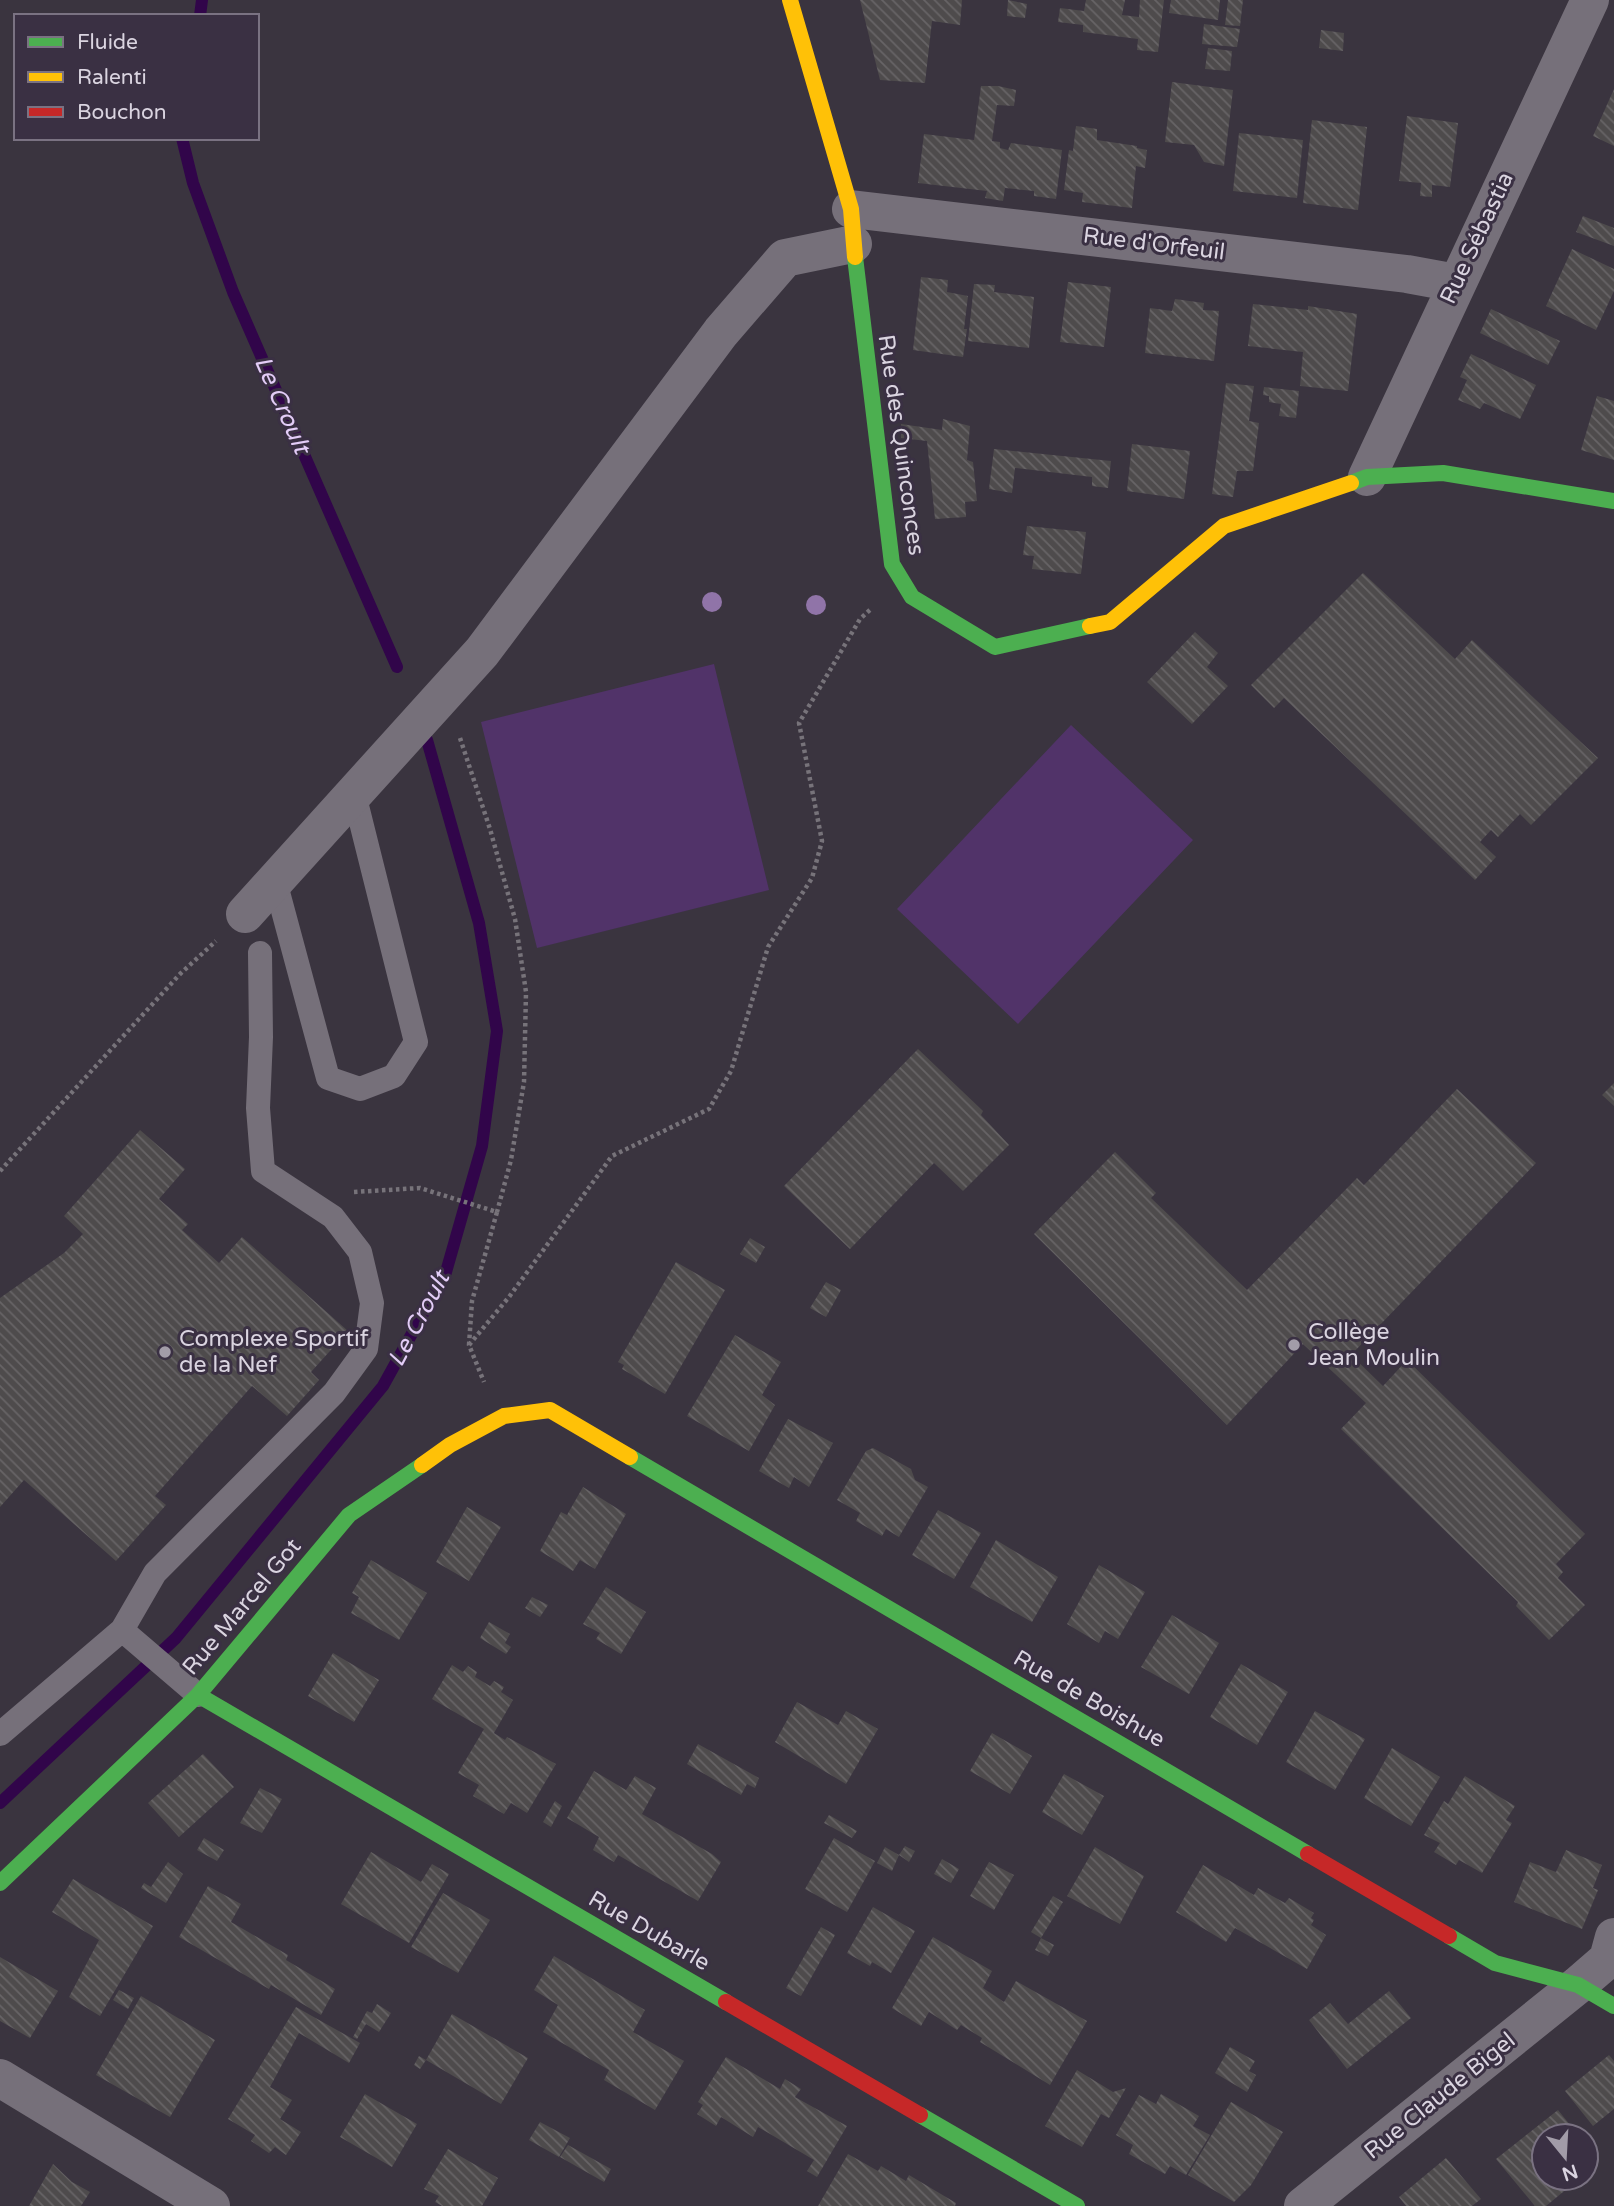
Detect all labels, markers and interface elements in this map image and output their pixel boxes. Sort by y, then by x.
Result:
legend [14,14,259,140]
text: Fluide [77,30,138,55]
text: Ralenti [77,65,147,90]
text: Bouchon [77,100,167,125]
street label: Rue Sébastia [1434,168,1520,308]
street label: Rue d'Orfeuil [1081,221,1227,267]
street label: Rue des Quinconces [872,333,930,557]
water label: Le Croult [248,352,317,461]
water label: Le Croult [382,1264,457,1371]
place label: Collège Jean Moulin [1308,1318,1440,1372]
place label: Complexe Sportif de la Nef [179,1325,369,1379]
marker: Collège Jean Moulin [1286,1337,1302,1353]
marker: Complexe Sportif de la Nef [157,1344,173,1360]
street label: Rue Marcel Got [177,1533,307,1681]
street label: Rue de Boishue [1008,1644,1170,1754]
street label: Rue Dubarle [583,1885,715,1977]
street label: Rue Claude Bigel [1359,2027,1521,2165]
north arrow [1530,2122,1600,2192]
text: N [1559,2159,1581,2185]

